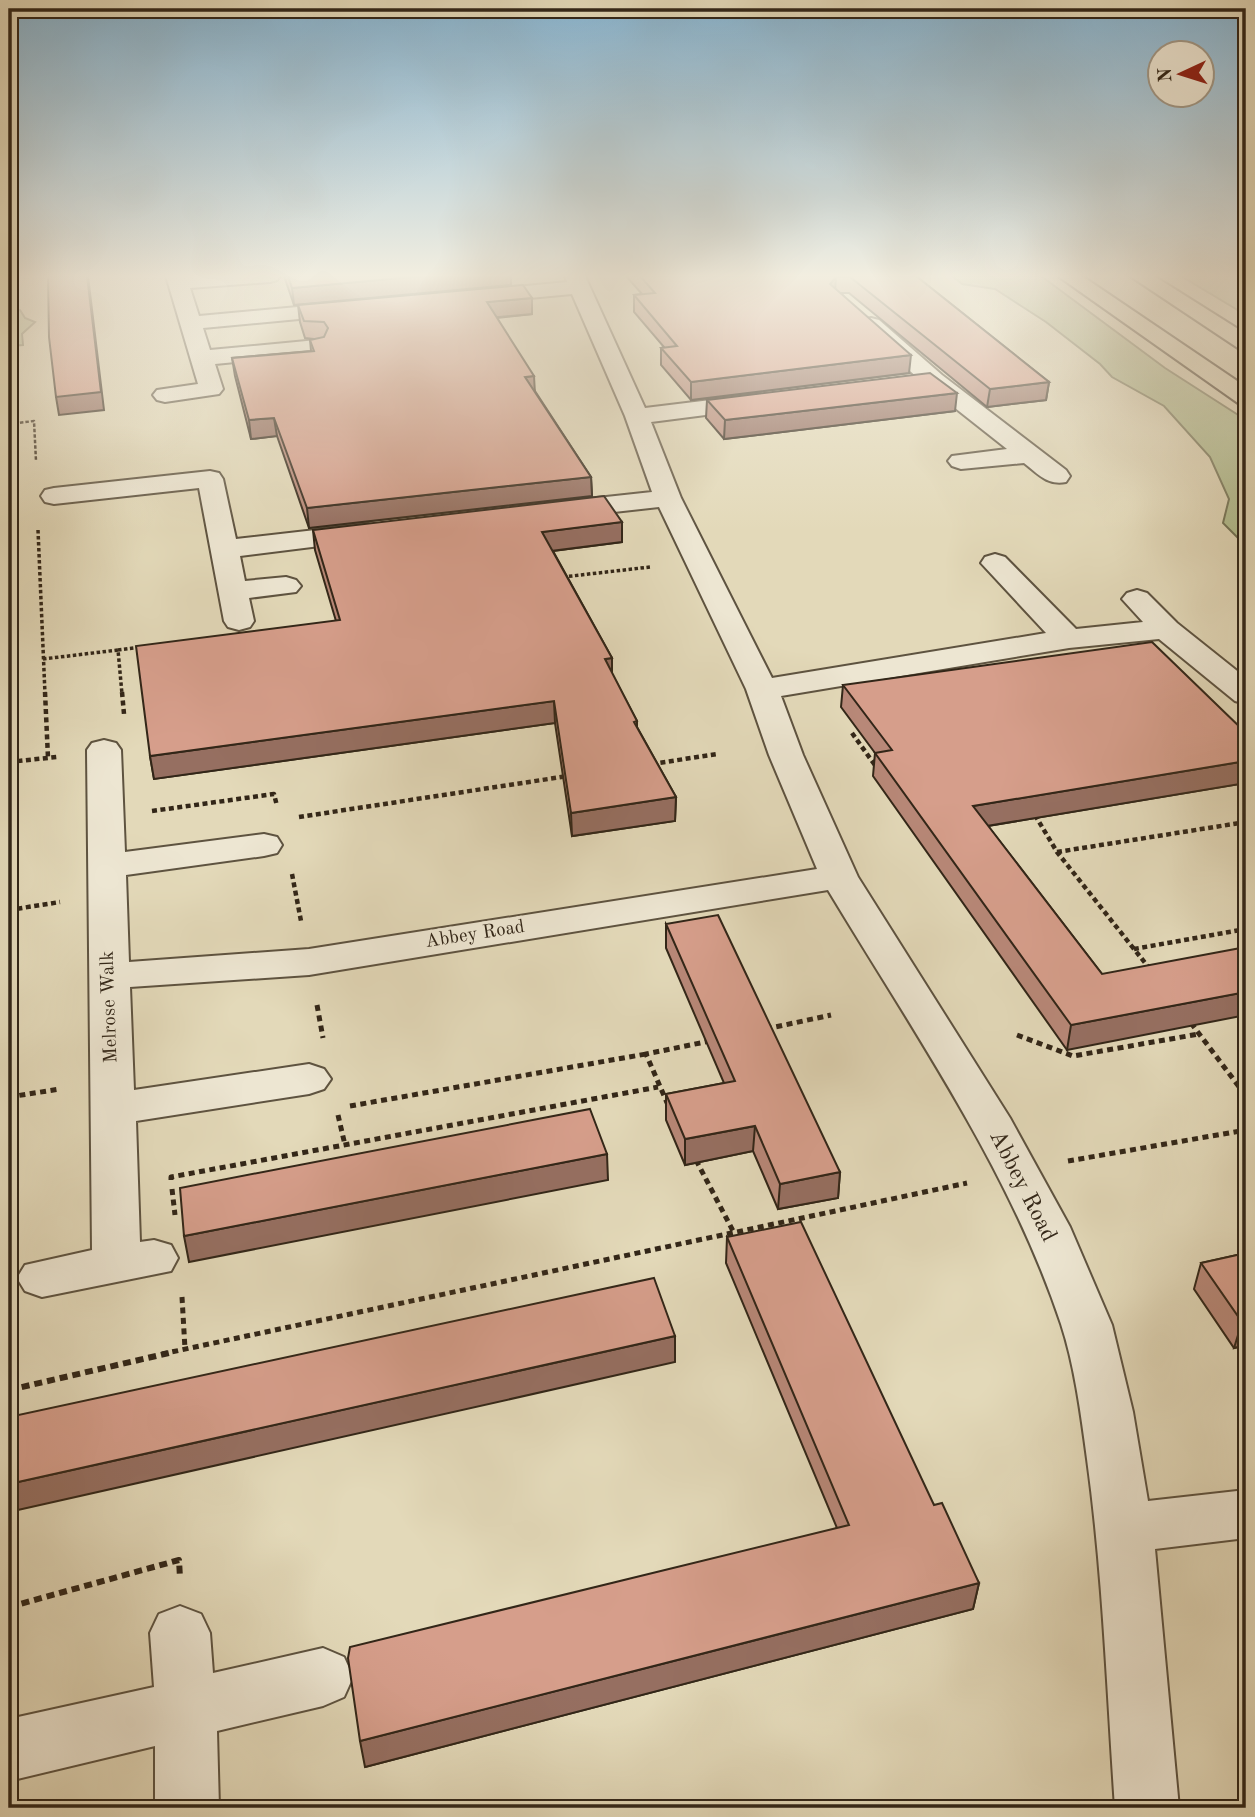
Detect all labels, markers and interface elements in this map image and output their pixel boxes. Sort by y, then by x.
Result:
north arrow [1146,38,1216,108]
text: N [1157,67,1177,83]
street label: Abbey Road [424,918,526,952]
street label: Melrose Walk [99,950,121,1064]
street label: Abbey Road [985,1127,1061,1245]

